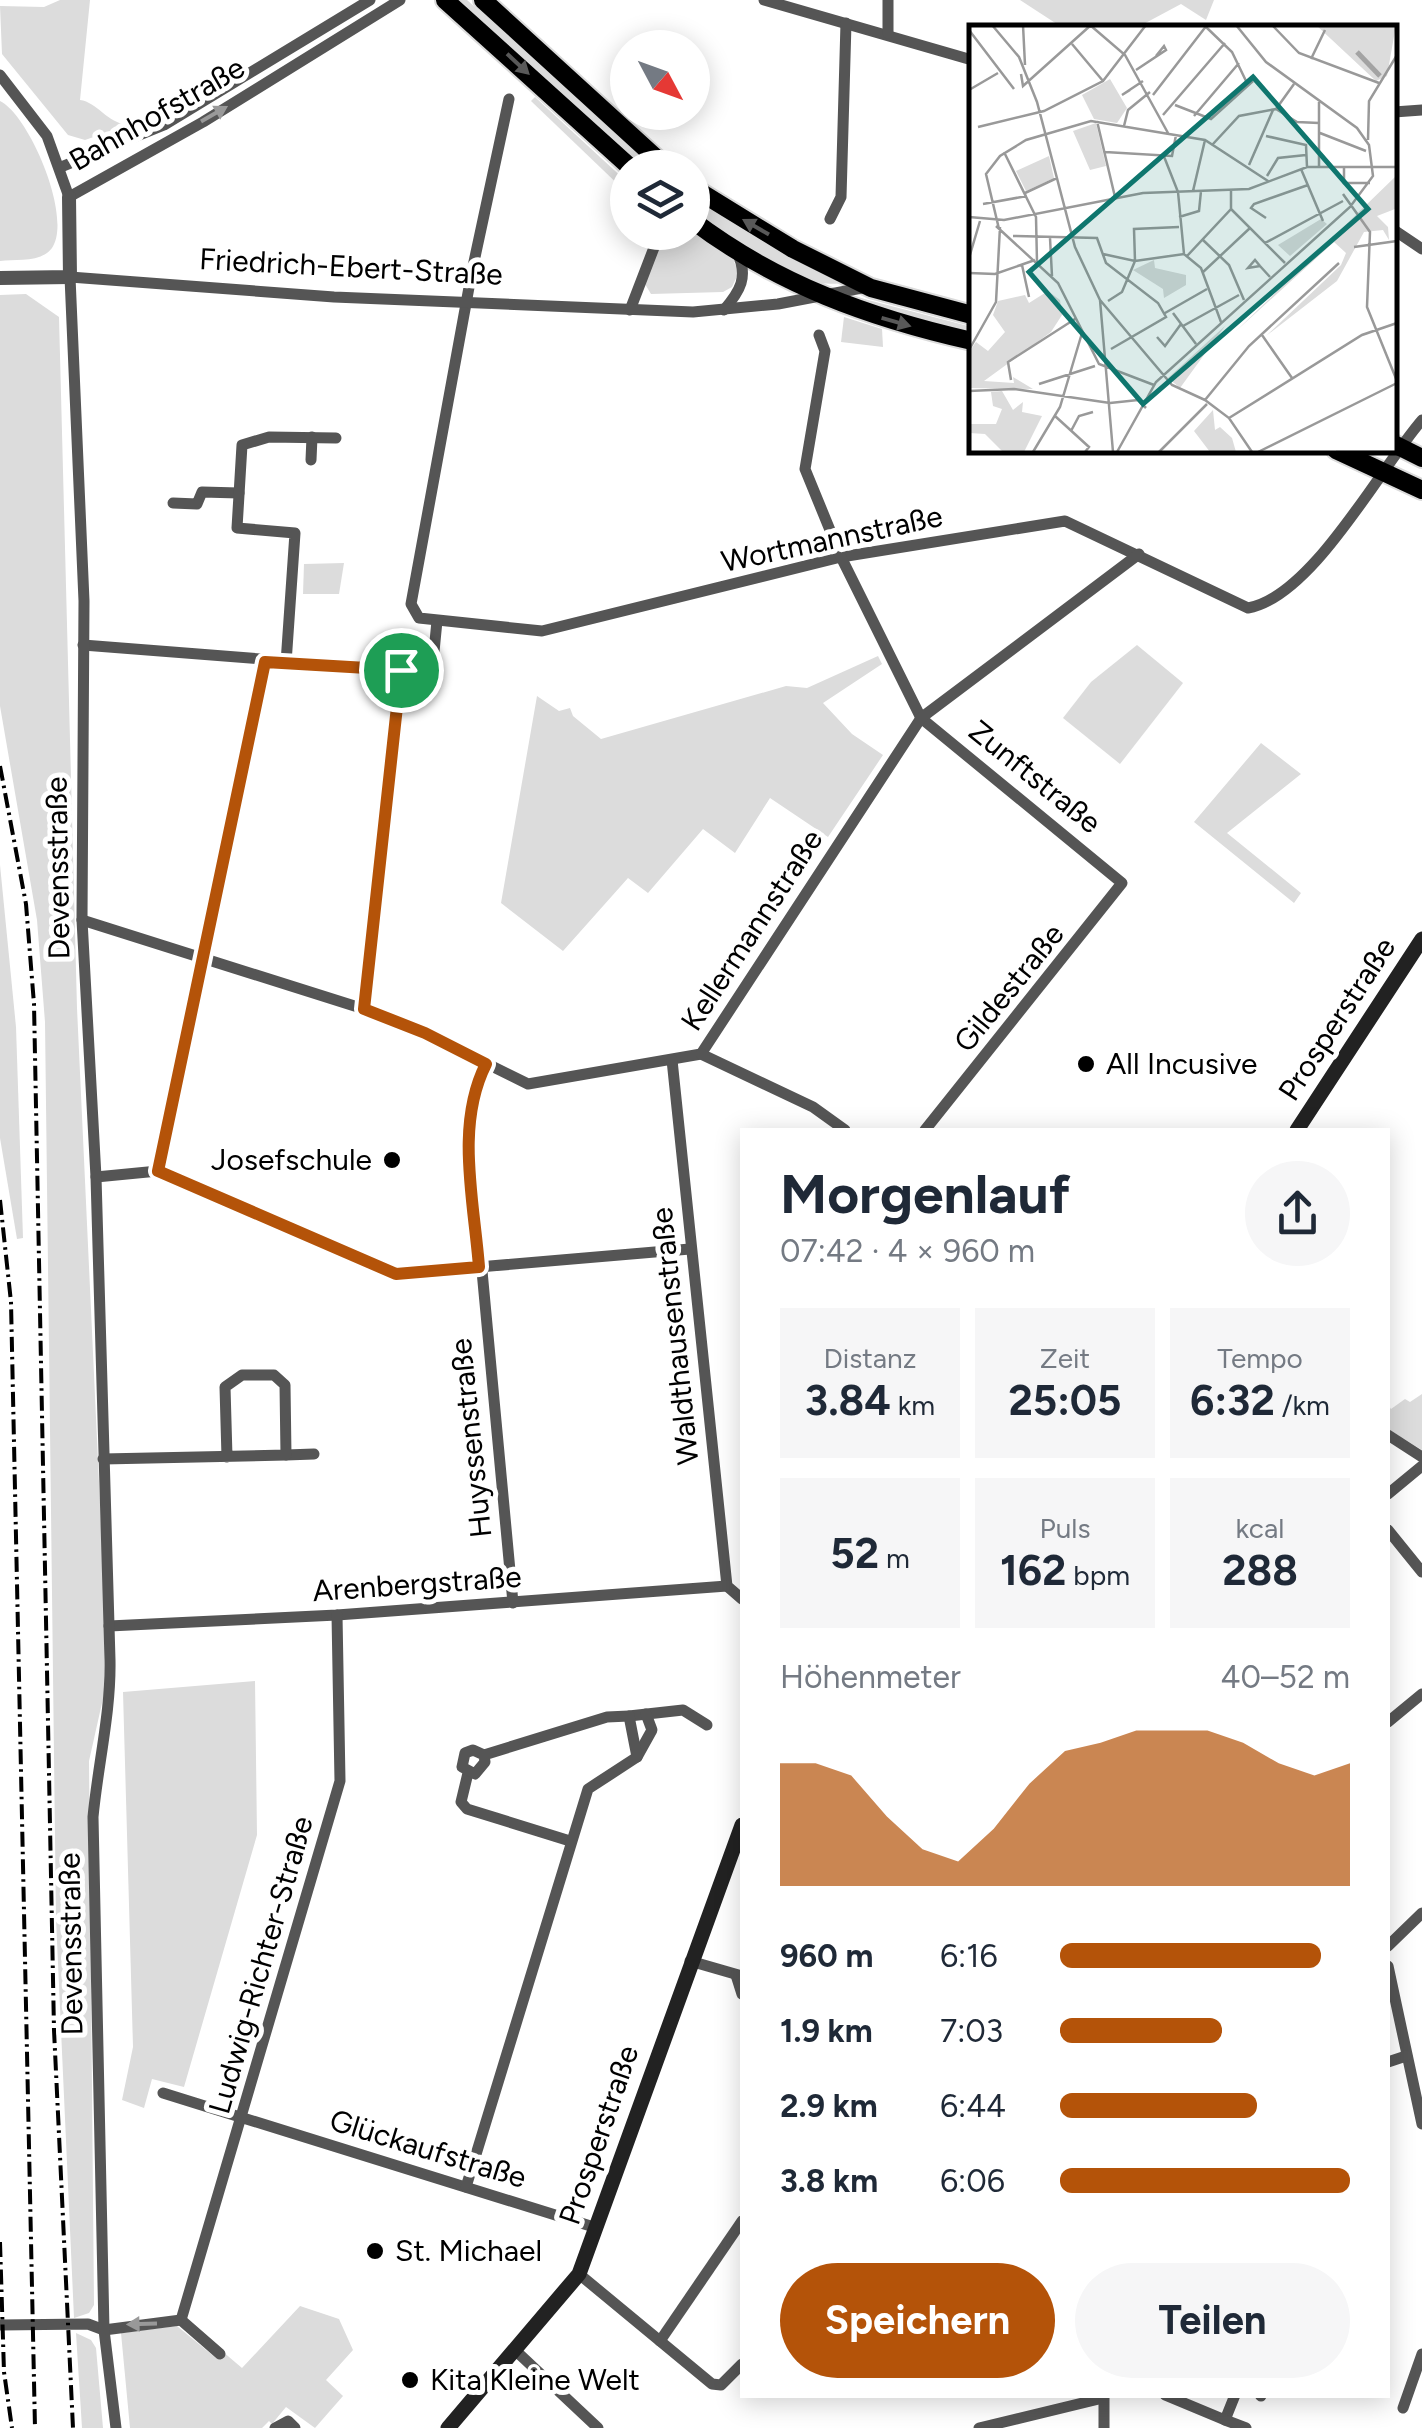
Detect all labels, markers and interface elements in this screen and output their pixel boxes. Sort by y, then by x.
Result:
inset map [969,25,1397,452]
north arrow [610,30,710,130]
map controls [610,30,710,250]
street label: Bahnhofstraße [62,48,251,179]
one-way arrow [506,52,530,75]
one-way arrow [200,106,228,124]
button: layers [610,150,710,250]
one-way arrow [742,219,770,236]
street label: Friedrich-Ebert-Straße [198,240,504,293]
one-way arrow [881,315,911,330]
street label: Wortmannstraße [718,497,946,580]
pin [359,628,444,713]
icon: arrive [374,643,429,698]
street label: Zunftstraße [962,712,1109,841]
street label: Devensstraße [37,776,78,960]
street label: Kellermannstraße [673,822,830,1037]
street label: Gildestraße [946,916,1072,1059]
street label: Prosperstraße [1270,930,1403,1107]
place label: All Incusive [1106,1045,1257,1082]
marker: All Incusive [1075,1053,1097,1075]
place label: Josefschule [211,1141,372,1178]
marker: Josefschule [381,1149,403,1171]
text: Morgenlauf [780,1161,1070,1227]
button: share [1245,1161,1350,1266]
street label: Waldthausenstraße [643,1206,706,1466]
text: 07:42 · 4 × 960 m [780,1232,1035,1270]
street label: Huyssenstraße [442,1337,499,1540]
text: Distanz [824,1341,916,1375]
text: Zeit [1040,1341,1090,1375]
text: Tempo [1217,1341,1303,1375]
text: 3.84 [805,1375,891,1426]
text: 25:05 [1009,1375,1121,1426]
text: 6:32 [1190,1375,1275,1426]
text: km [891,1388,935,1422]
text: /km [1275,1388,1330,1422]
text: Puls [1040,1511,1090,1545]
text: kcal [1236,1511,1284,1545]
text: 52 [830,1528,879,1579]
text: m [879,1541,910,1575]
text: 162 [1000,1545,1066,1596]
text: 288 [1222,1545,1298,1596]
street label: Arenbergstraße [311,1558,523,1609]
text: bpm [1066,1558,1130,1592]
text: Höhenmeter [780,1658,961,1696]
text: 40–52 m [1221,1658,1350,1696]
street label: Ludwig-Richter-Straße [200,1812,321,2118]
street label: Devensstraße [50,1852,91,2036]
text: 960 m [780,1937,873,1975]
text: 6:16 [940,1937,998,1975]
text: 1.9 km [780,2012,873,2050]
text: 7:03 [940,2012,1003,2050]
street label: Prosperstraße [551,2040,646,2229]
text: 2.9 km [780,2087,878,2125]
text: 6:44 [940,2087,1006,2125]
street label: Glückaufstraße [325,2101,531,2196]
text: 3.8 km [780,2162,878,2200]
text: 6:06 [940,2162,1005,2200]
place label: St. Michael [395,2232,542,2269]
marker: St. Michael [364,2240,386,2262]
button: Speichern [780,2263,1055,2378]
button: Teilen [1075,2263,1350,2378]
one-way arrow [126,2316,158,2332]
place label: Kita Kleine Welt [430,2361,640,2398]
marker: Kita Kleine Welt [399,2369,421,2391]

